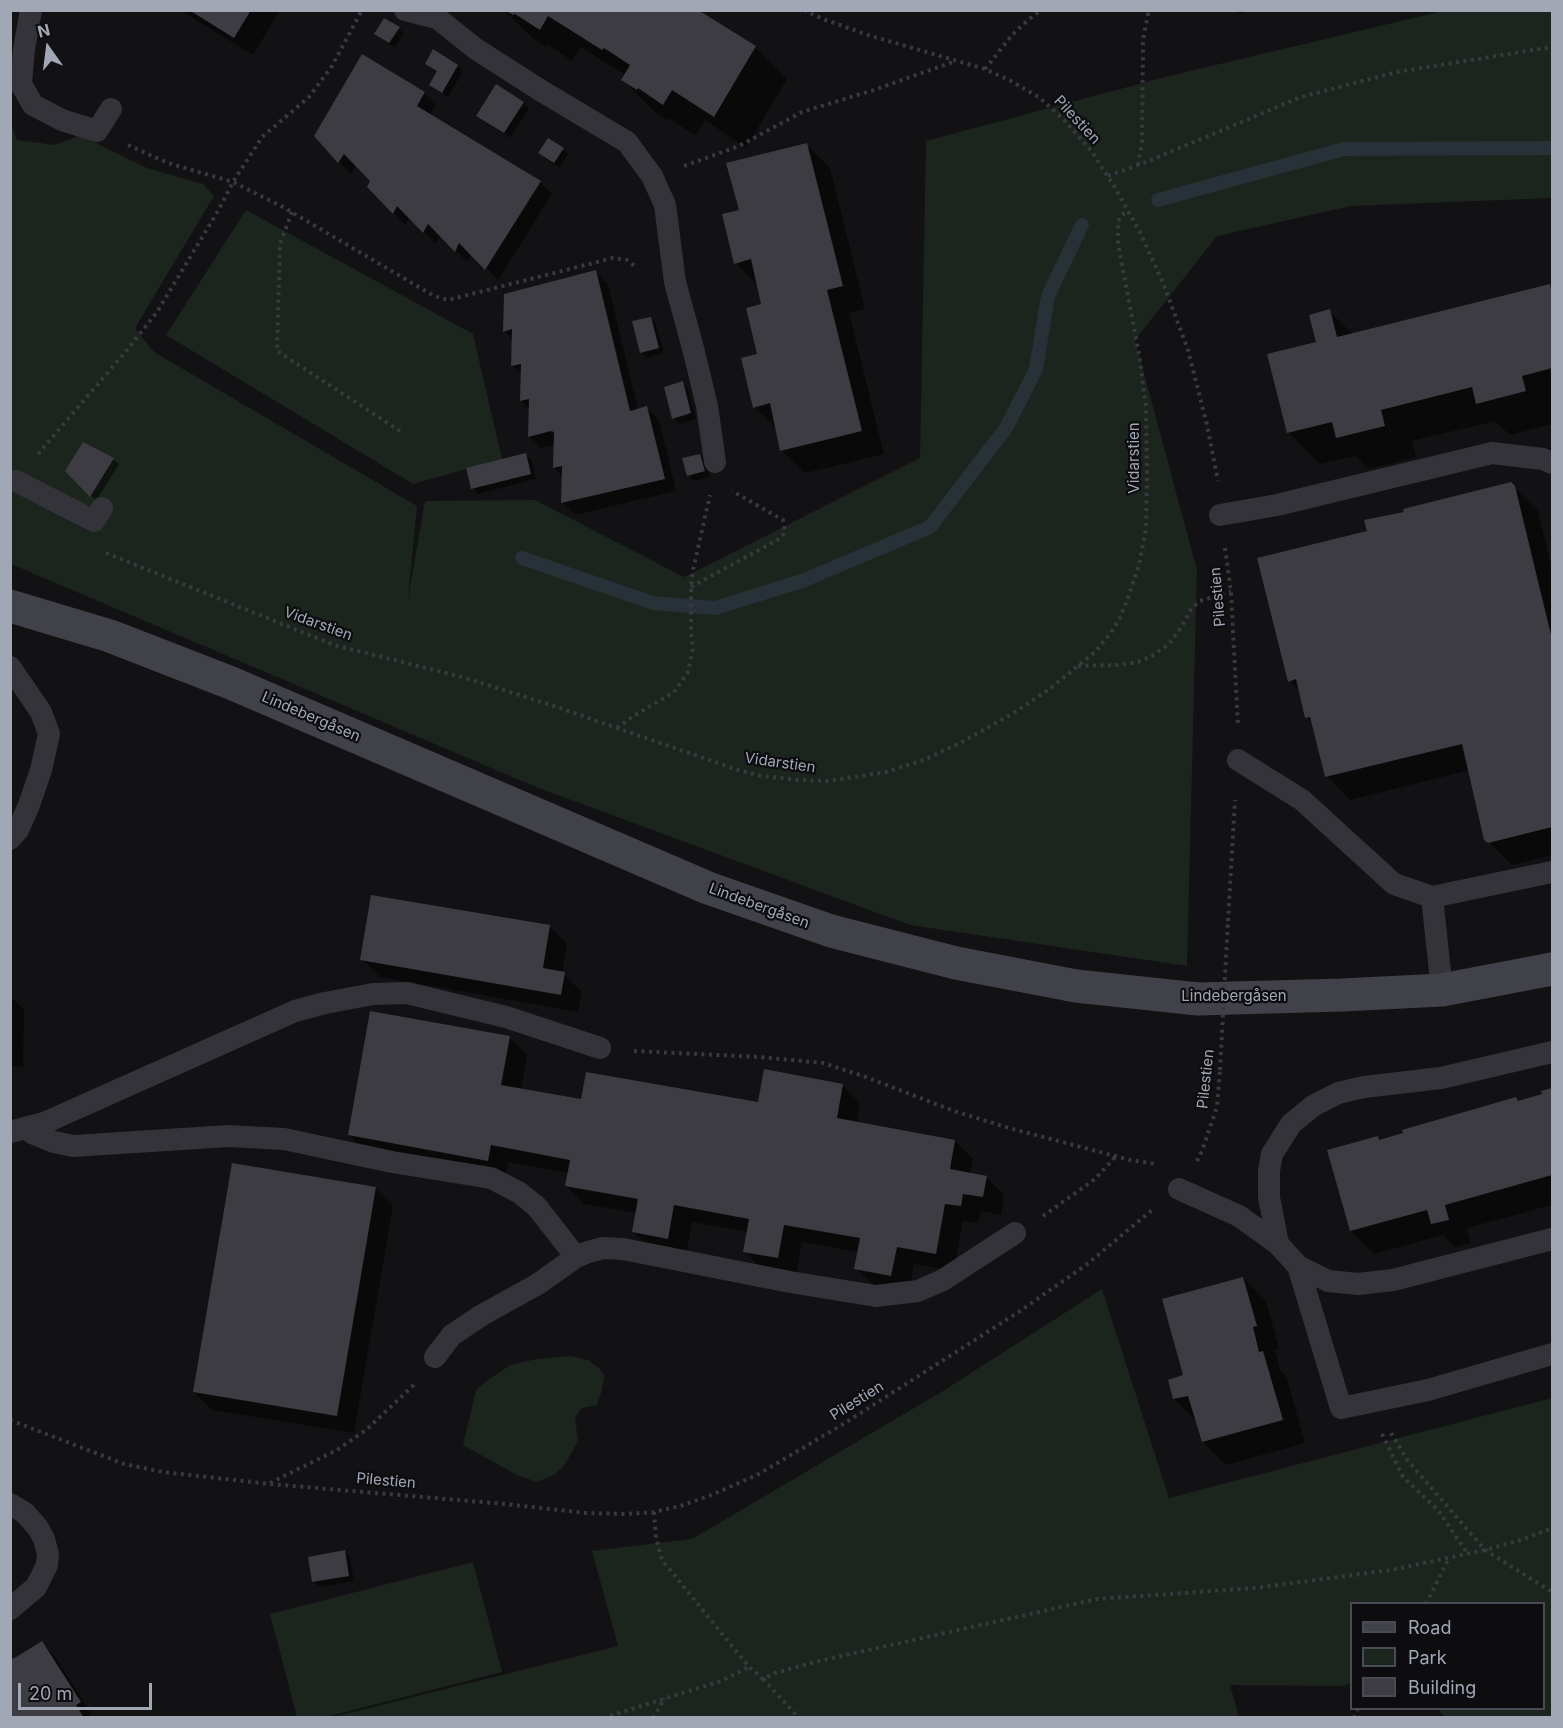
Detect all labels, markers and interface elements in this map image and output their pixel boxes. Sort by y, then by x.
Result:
north arrow [18,18,78,78]
text: N [35,19,52,42]
street label: Pilestien [1050,92,1104,148]
street label: Vidarstien [1125,422,1143,494]
street label: Pilestien [1206,567,1230,627]
street label: Vidarstien [281,603,355,645]
street label: Lindebergåsen [259,688,363,746]
street label: Vidarstien [743,749,817,777]
street label: Lindebergåsen [706,880,812,932]
street label: Lindebergåsen [1181,987,1287,1005]
street label: Pilestien [1194,1048,1218,1110]
street label: Pilestien [827,1378,887,1424]
street label: Pilestien [356,1469,416,1493]
legend [1350,1602,1545,1710]
text: Road [1408,1617,1451,1638]
text: Park [1408,1647,1447,1668]
scale bar [21,1671,154,1709]
text: Building [1408,1677,1476,1698]
text: 20 m [29,1683,72,1704]

